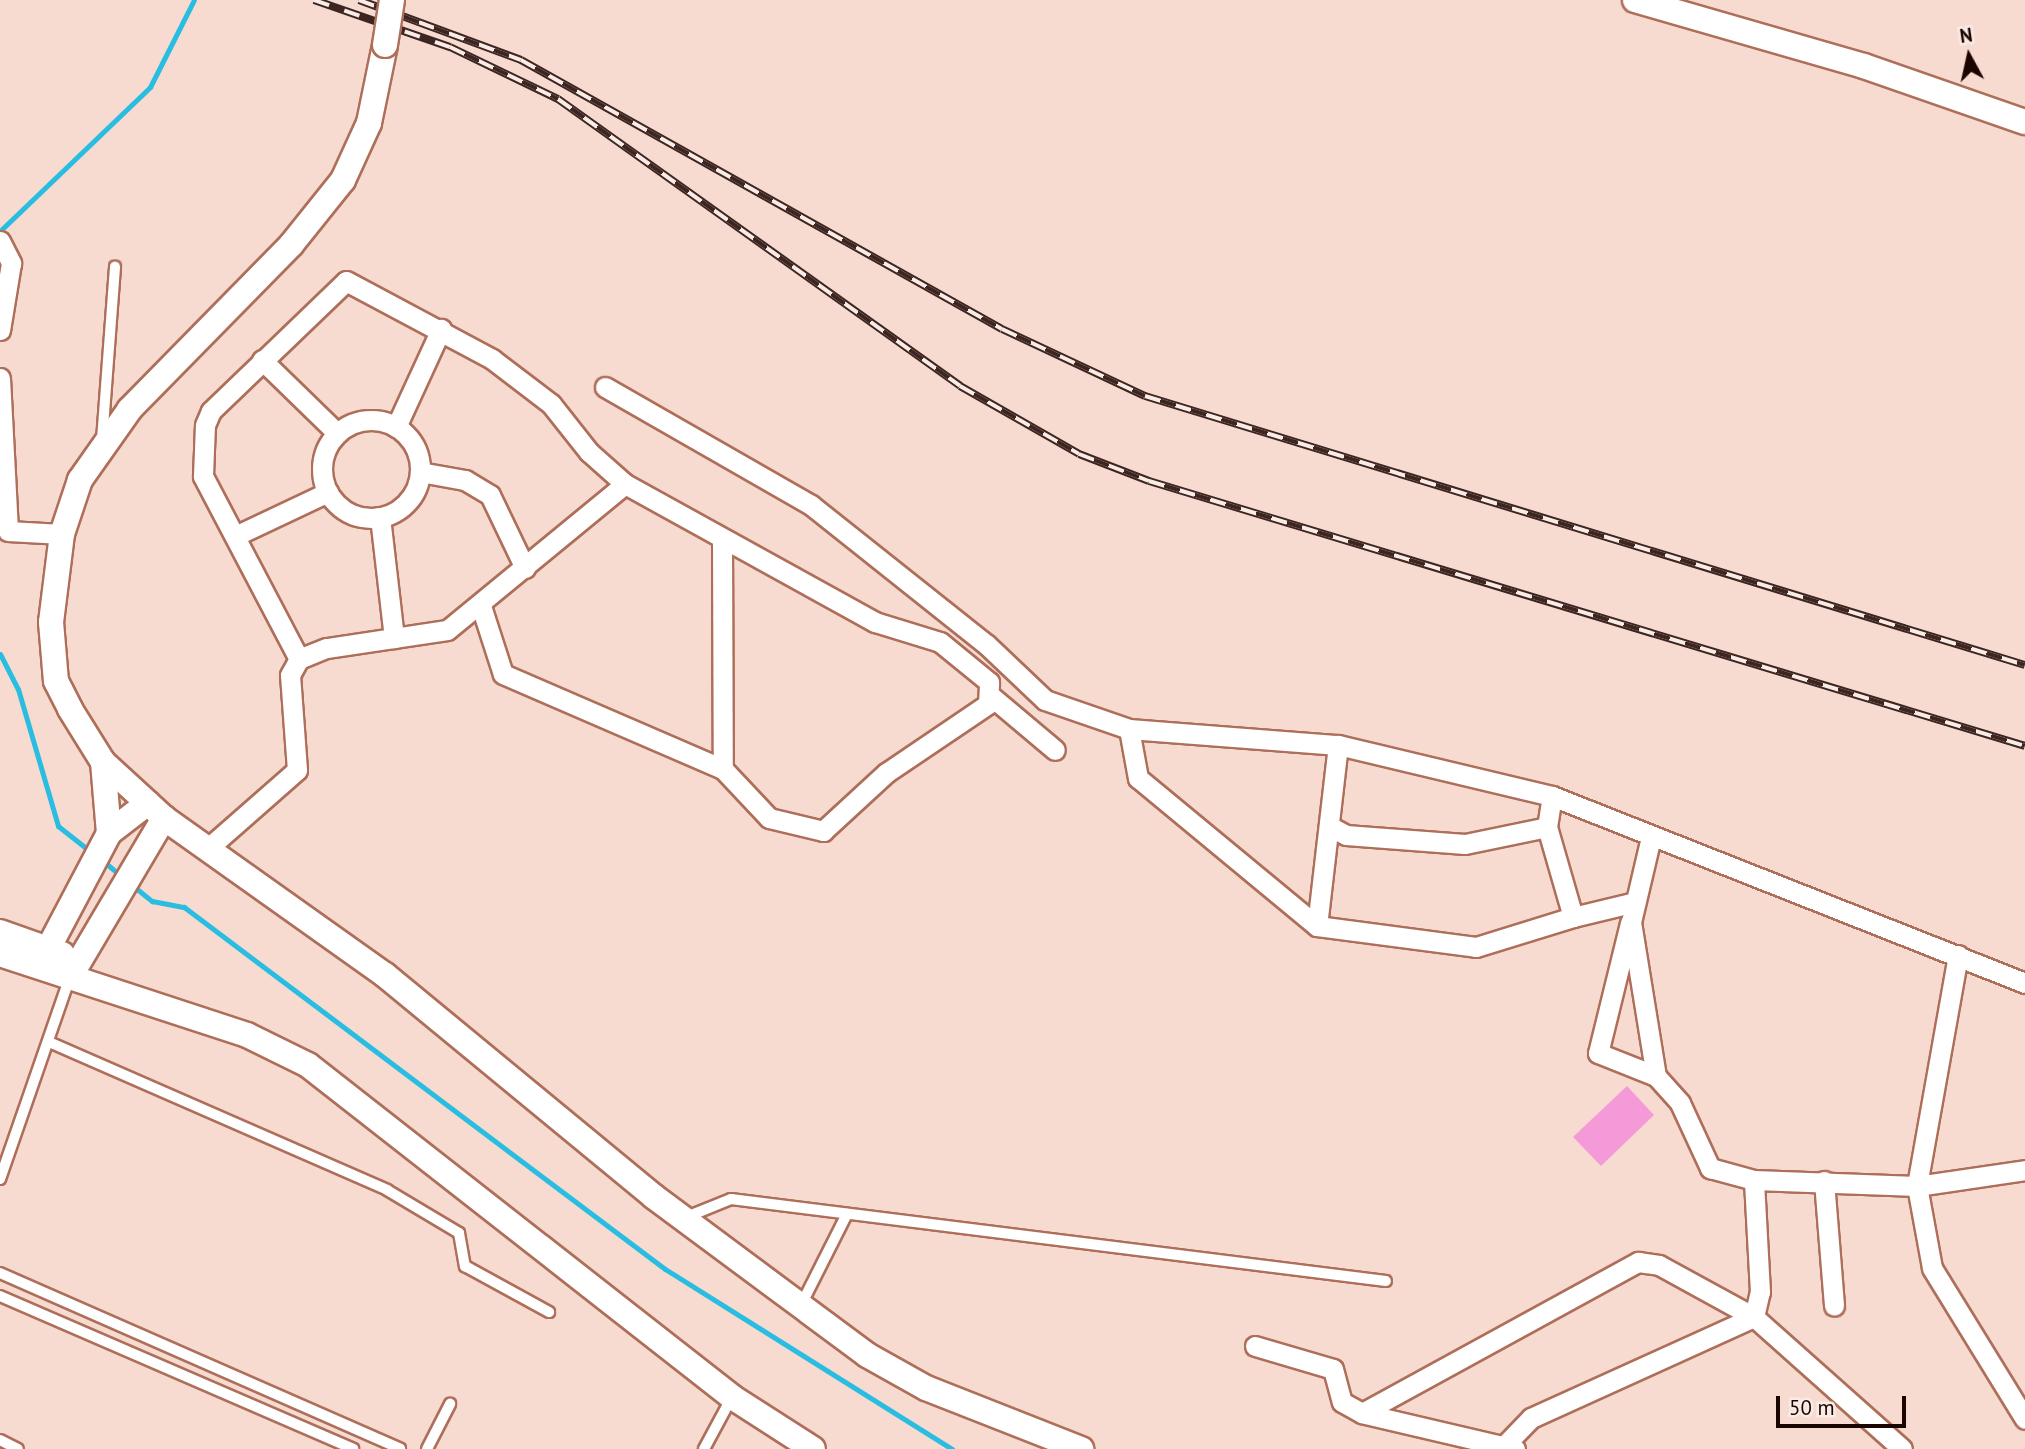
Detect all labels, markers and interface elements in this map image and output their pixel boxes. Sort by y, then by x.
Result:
north arrow [1934,21,2004,91]
text: N [1958,22,1974,48]
scale bar [1780,1382,1910,1426]
text: 50 m [1789,1394,1835,1421]

